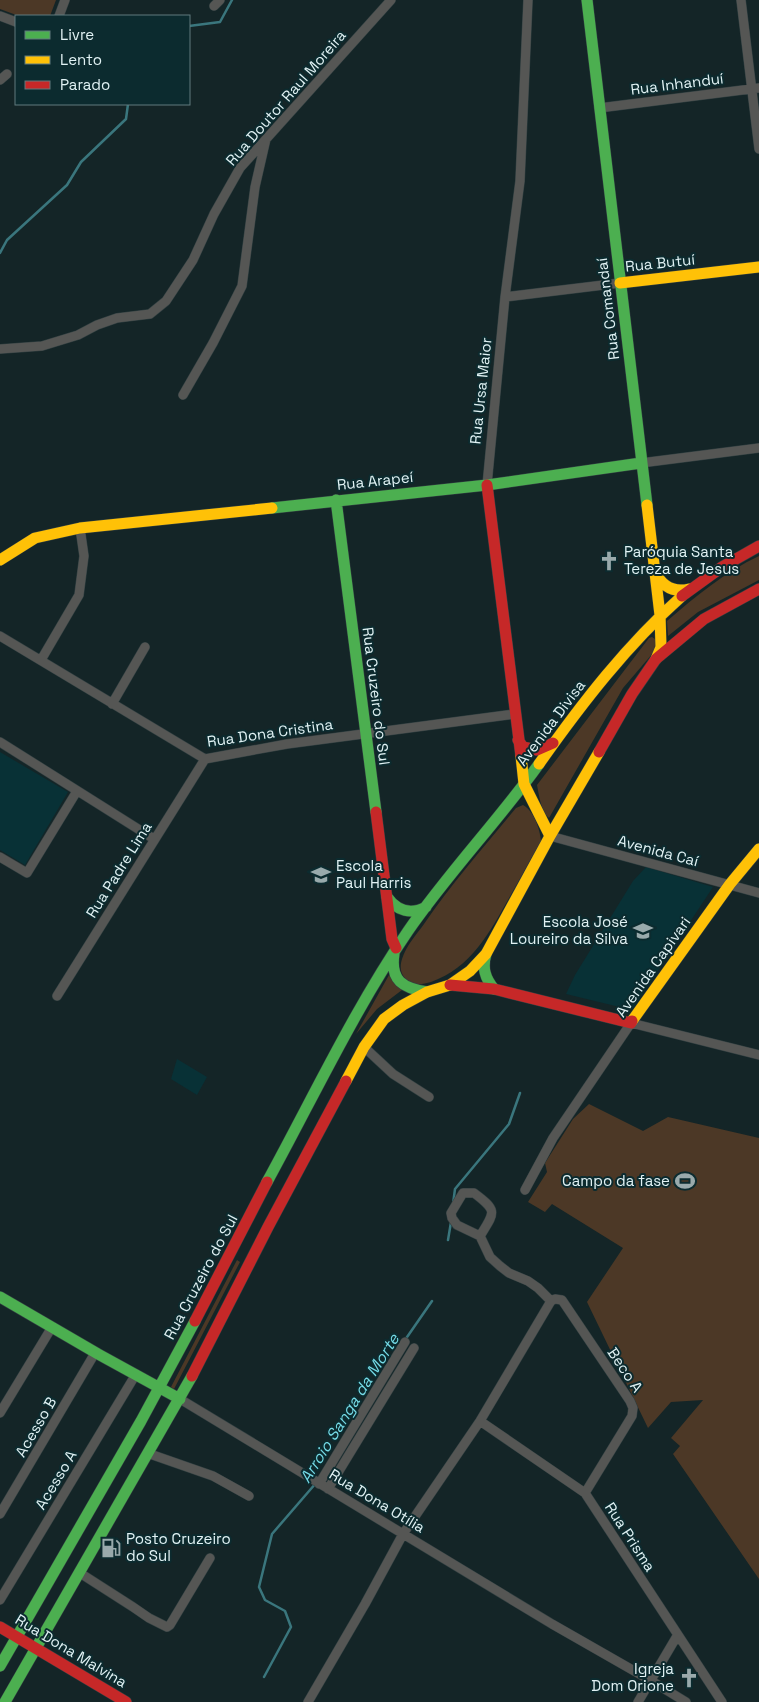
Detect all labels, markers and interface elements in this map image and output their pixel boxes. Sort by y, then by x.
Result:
legend [15,15,190,105]
text: Livre [60,25,94,44]
street label: Rua Doutor Raul Moreira [221,26,350,169]
text: Lento [60,50,102,69]
street label: Rua Inhanduí [629,68,725,99]
text: Parado [60,75,110,94]
street label: Rua Butuí [624,249,696,276]
street label: Rua Comandaí [592,257,623,361]
street label: Rua Ursa Maior [465,336,496,445]
street label: Rua Arapeí [336,467,414,494]
place label: Paróquia Santa Tereza de Jesus [624,542,739,578]
church icon: Paróquia Santa Tereza de Jesus [598,550,620,572]
street label: Rua Cruzeiro do Sul [359,626,394,766]
street label: Avenida Divisa [512,676,589,769]
street label: Rua Dona Cristina [206,714,335,751]
street label: Rua Padre Lima [81,818,156,921]
street label: Avenida Caí [616,831,701,870]
place label: Escola Paul Harris [336,856,411,892]
school or university icon: Escola Paul Harris [310,864,332,886]
place label: Escola José Loureiro da Silva [510,912,628,948]
street label: Avenida Capivari [611,913,694,1021]
school or university icon: Escola José Loureiro da Silva [632,920,654,942]
sports icon: Campo da fase [674,1170,696,1192]
place label: Campo da fase [562,1171,670,1190]
street label: Rua Cruzeiro do Sul [160,1211,242,1343]
water label: Arroio Sanga da Morte [295,1329,404,1487]
street label: Beco A [604,1344,648,1396]
street label: Acesso B [11,1393,60,1460]
street label: Acesso A [31,1446,81,1513]
street label: Rua Dona Otília [326,1464,429,1537]
street label: Rua Prisma [601,1498,660,1575]
place label: Posto Cruzeiro do Sul [126,1529,231,1565]
fuel station icon: Posto Cruzeiro do Sul [100,1537,122,1559]
street label: Rua Dona Malvina [12,1610,131,1692]
place label: Igreja Dom Orione [591,1659,674,1695]
church icon: Igreja Dom Orione [678,1667,700,1689]

